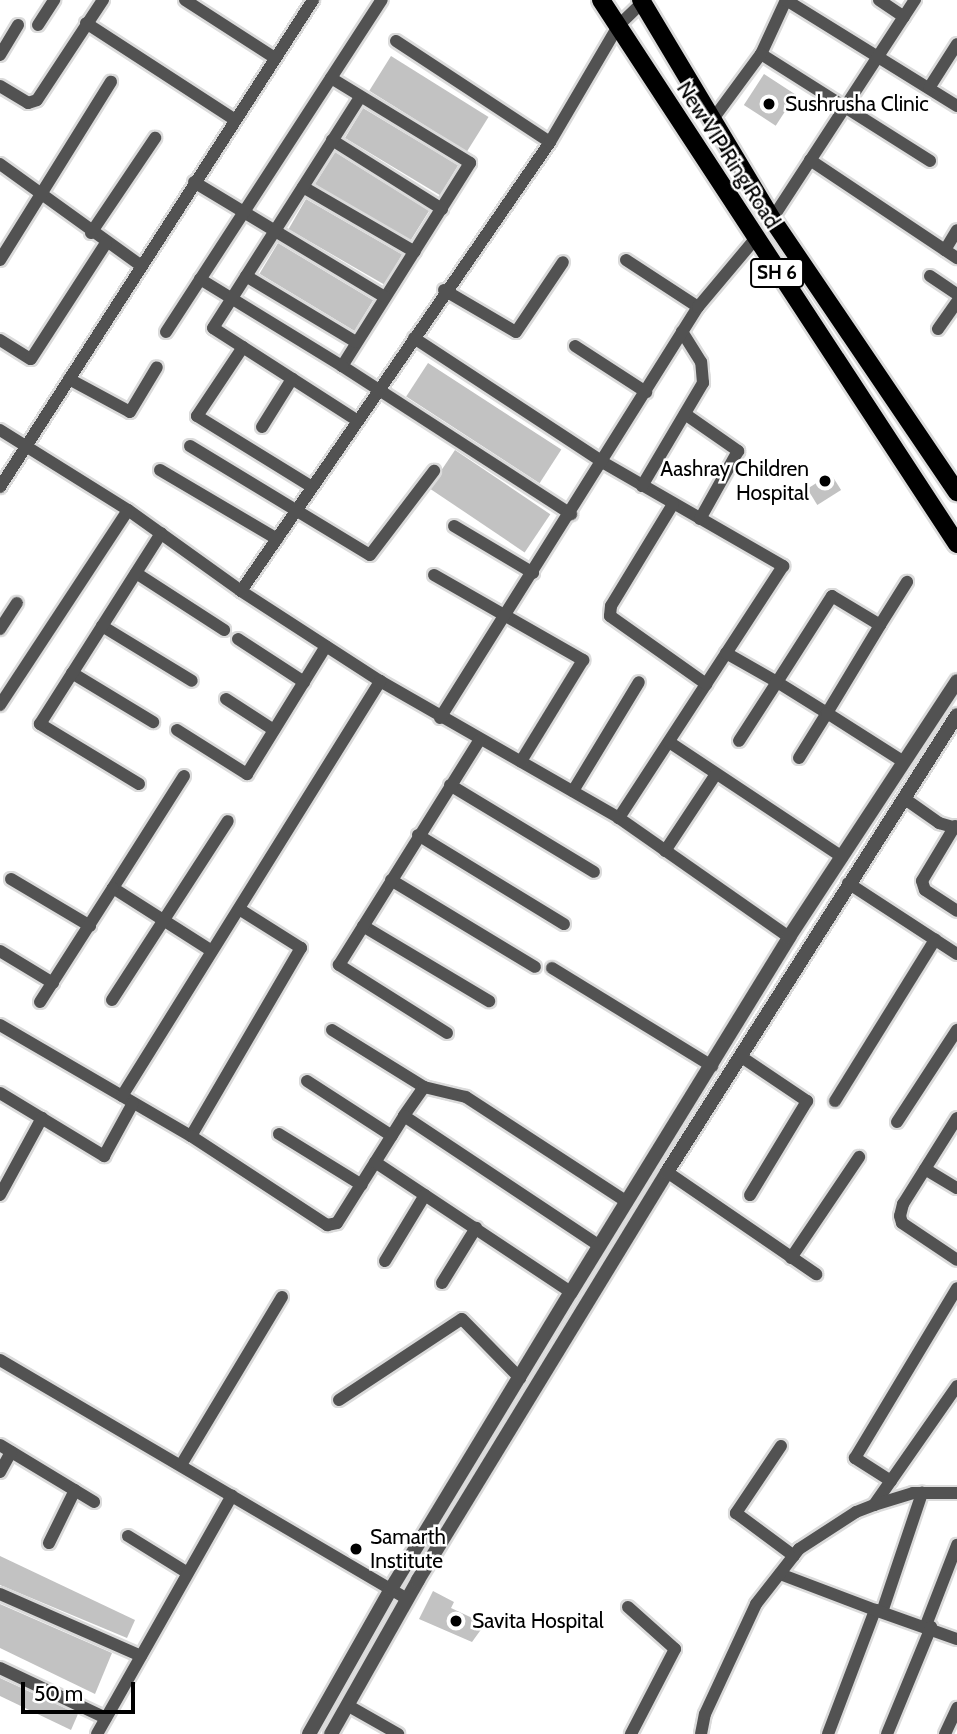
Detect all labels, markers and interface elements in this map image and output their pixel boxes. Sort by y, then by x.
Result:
street label: New VIP Ring Road [671,77,785,233]
place label: Sushrusha Clinic [785,91,929,117]
marker: Sushrusha Clinic [759,94,779,114]
road number: SH 6 [749,258,805,288]
place label: Aashray Children Hospital [660,456,809,506]
marker: Aashray Children Hospital [815,471,835,491]
place label: Samarth Institute [370,1524,446,1574]
marker: Samarth Institute [348,1541,364,1557]
place label: Savita Hospital [472,1608,604,1634]
marker: Savita Hospital [446,1611,466,1631]
scale bar [24,1668,138,1712]
text: 50 m [34,1681,83,1706]

